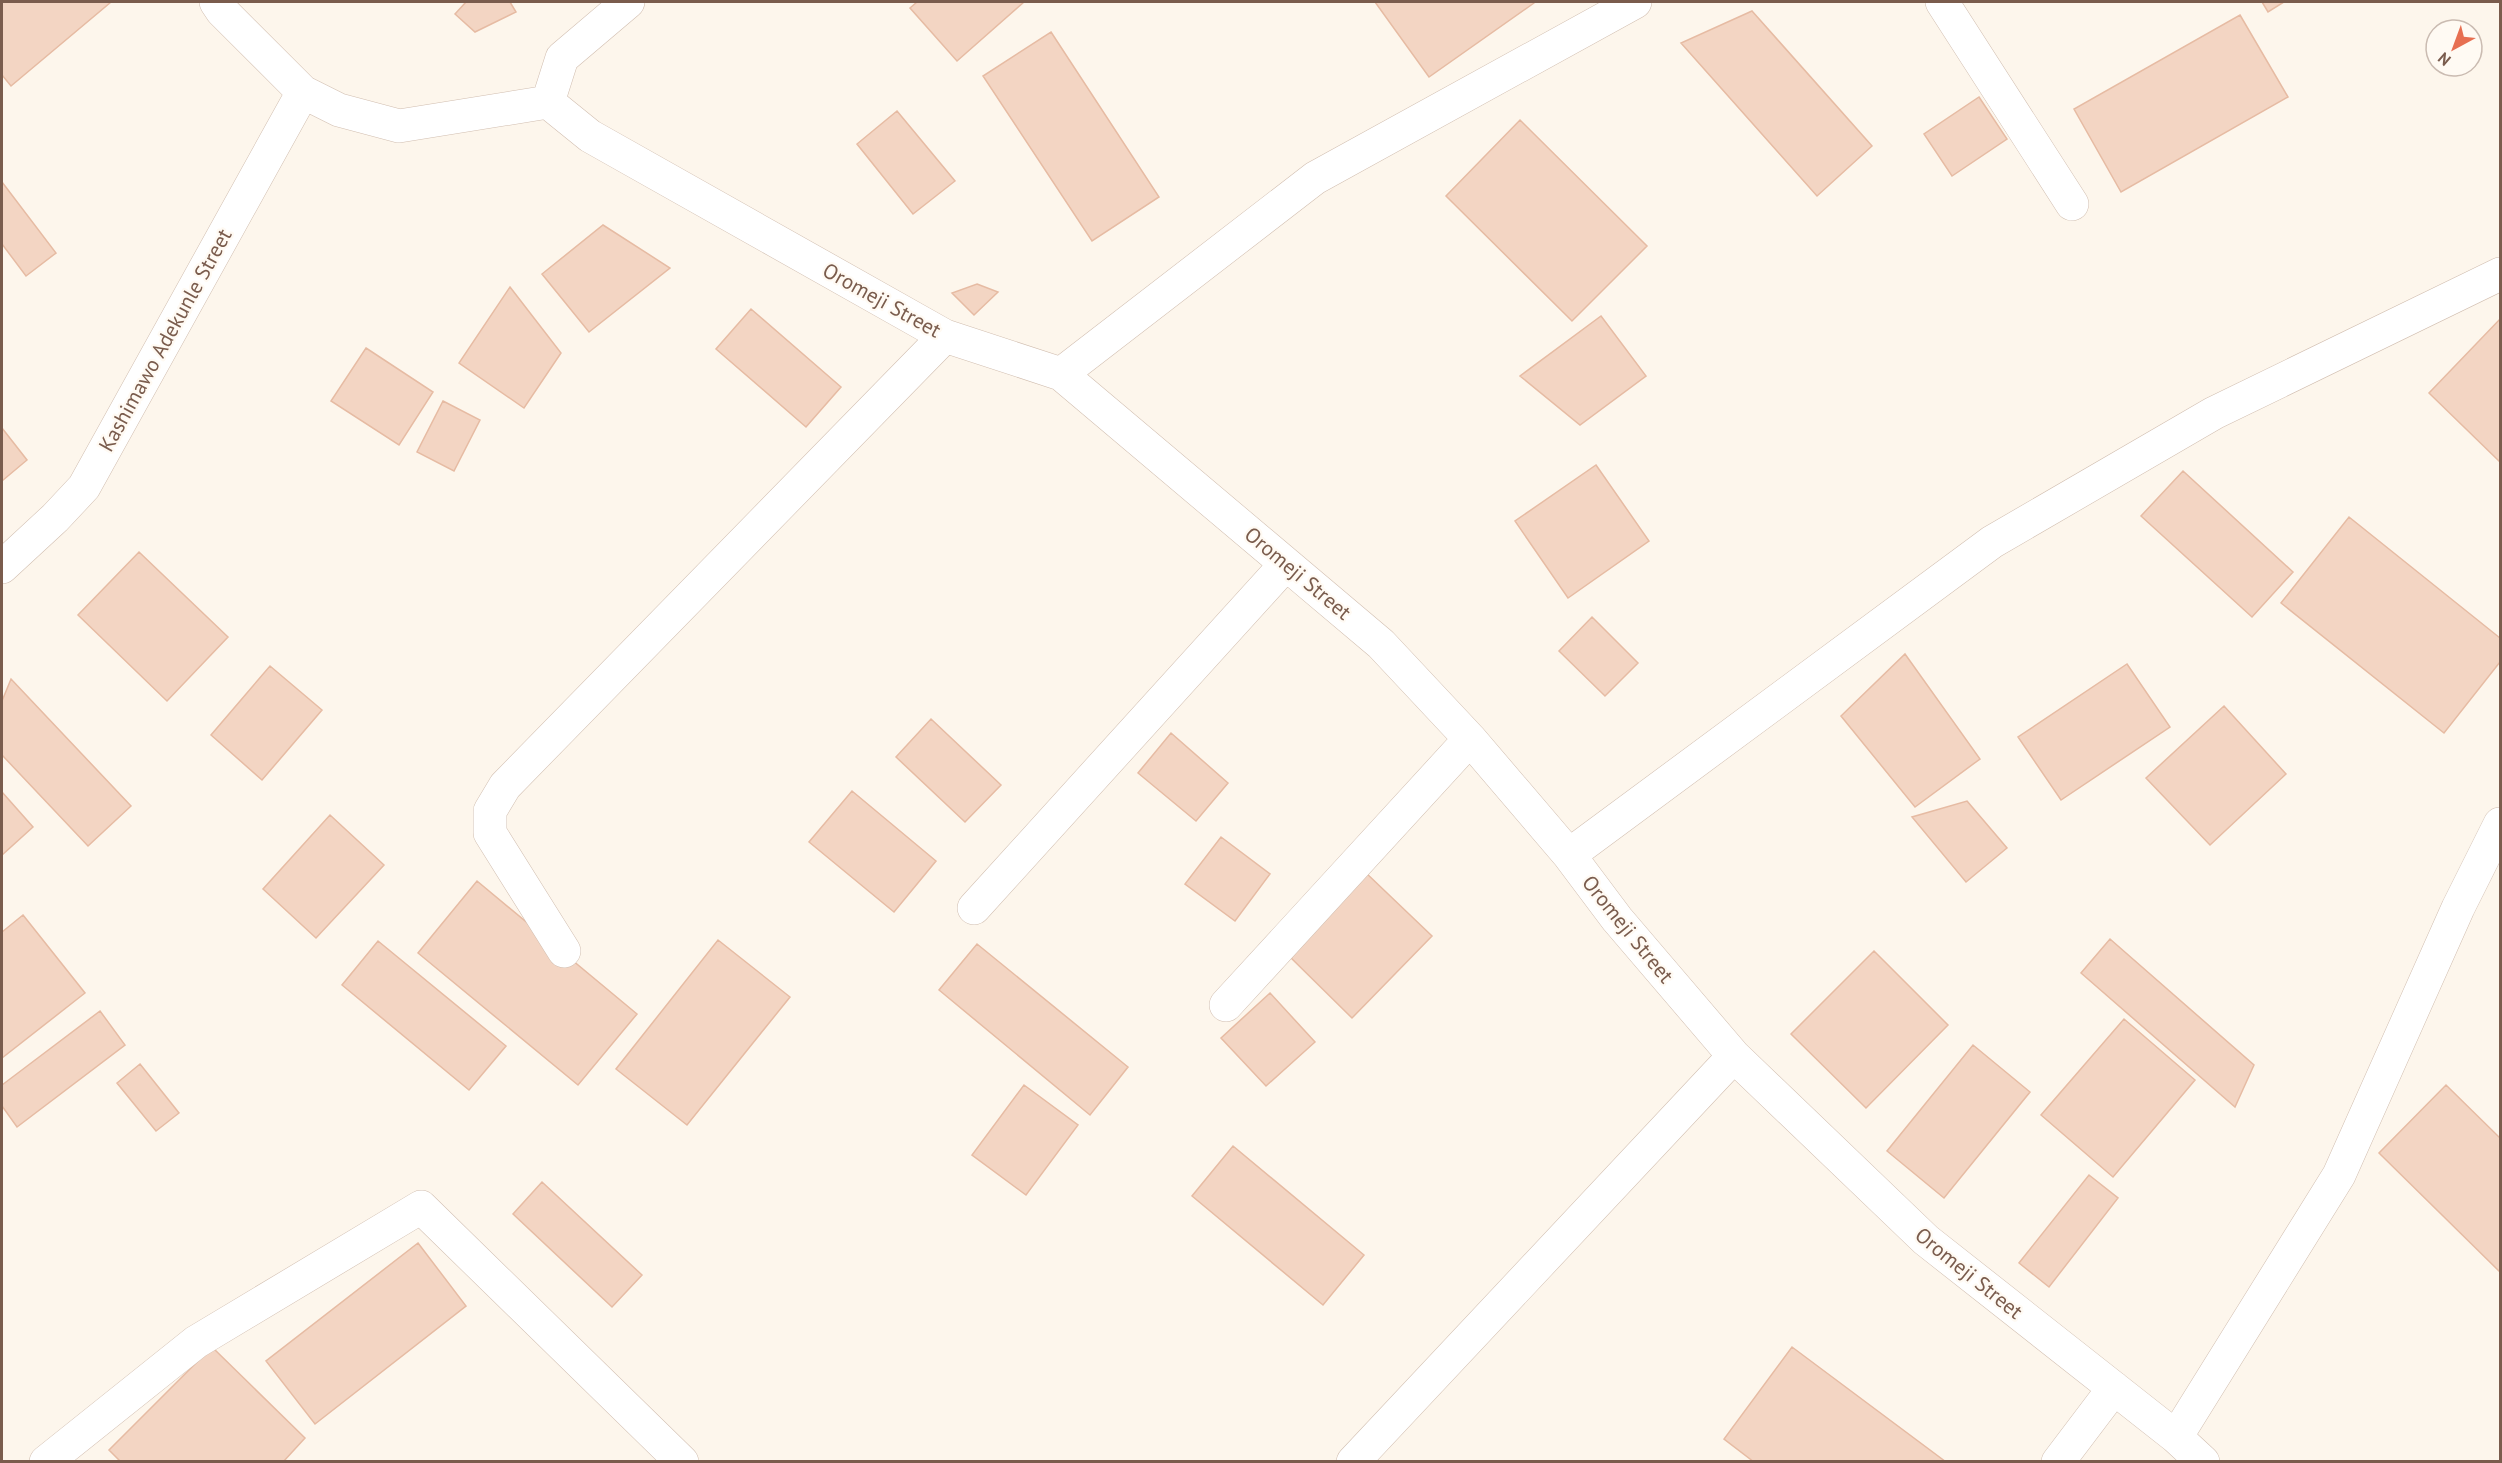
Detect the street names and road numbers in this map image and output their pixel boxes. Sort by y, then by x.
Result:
street label: Kashimawo Adekunle Street [92,224,238,456]
street label: Oromeji Street [818,256,946,344]
street label: Oromeji Street [1239,521,1357,625]
street label: Oromeji Street [1576,870,1680,988]
street label: Oromeji Street [1910,1221,2028,1325]

